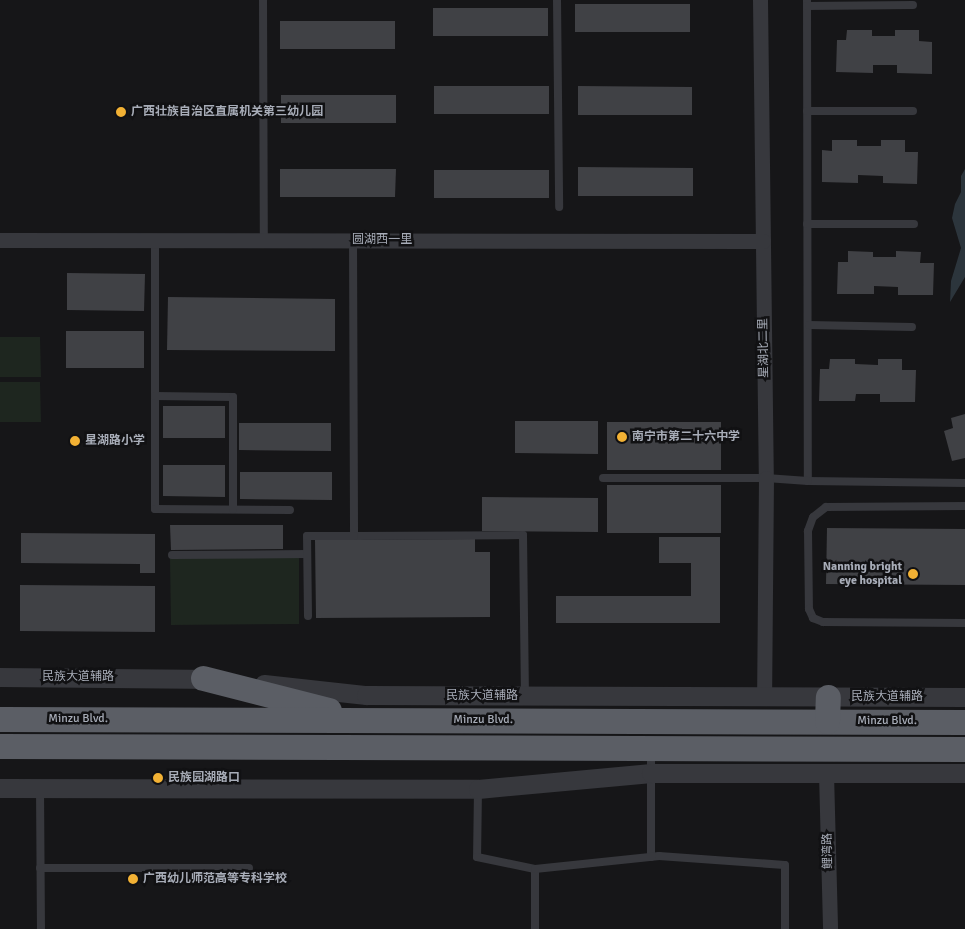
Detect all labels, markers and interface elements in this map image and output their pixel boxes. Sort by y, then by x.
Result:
place label: 广西壮族自治区直属机关第三幼儿园 [131,105,323,119]
marker: 广西壮族自治区直属机关第三幼儿园 [115,106,127,118]
street label: 圆湖西一里 [352,233,412,247]
street label: 星湖北二里 [756,318,772,378]
place label: 南宁市第二十六中学 [632,430,740,444]
marker: 南宁市第二十六中学 [616,431,628,443]
place label: 星湖路小学 [85,434,145,448]
marker: 星湖路小学 [69,435,81,447]
place label: Nanning bright eye hospital [823,560,902,588]
marker: Nanning bright eye hospital [906,567,920,581]
street label: 民族大道辅路 [42,670,114,684]
street label: 民族大道辅路 [446,689,518,703]
street label: 民族大道辅路 [851,690,923,704]
street label: Minzu Blvd. [48,712,108,726]
street label: Minzu Blvd. [453,713,513,727]
street label: Minzu Blvd. [857,714,917,728]
place label: 民族园湖路口 [168,771,240,785]
marker: 民族园湖路口 [152,772,164,784]
street label: 鲤湾路 [820,833,836,869]
place label: 广西幼儿师范高等专科学校 [143,872,287,886]
marker: 广西幼儿师范高等专科学校 [127,873,139,885]

